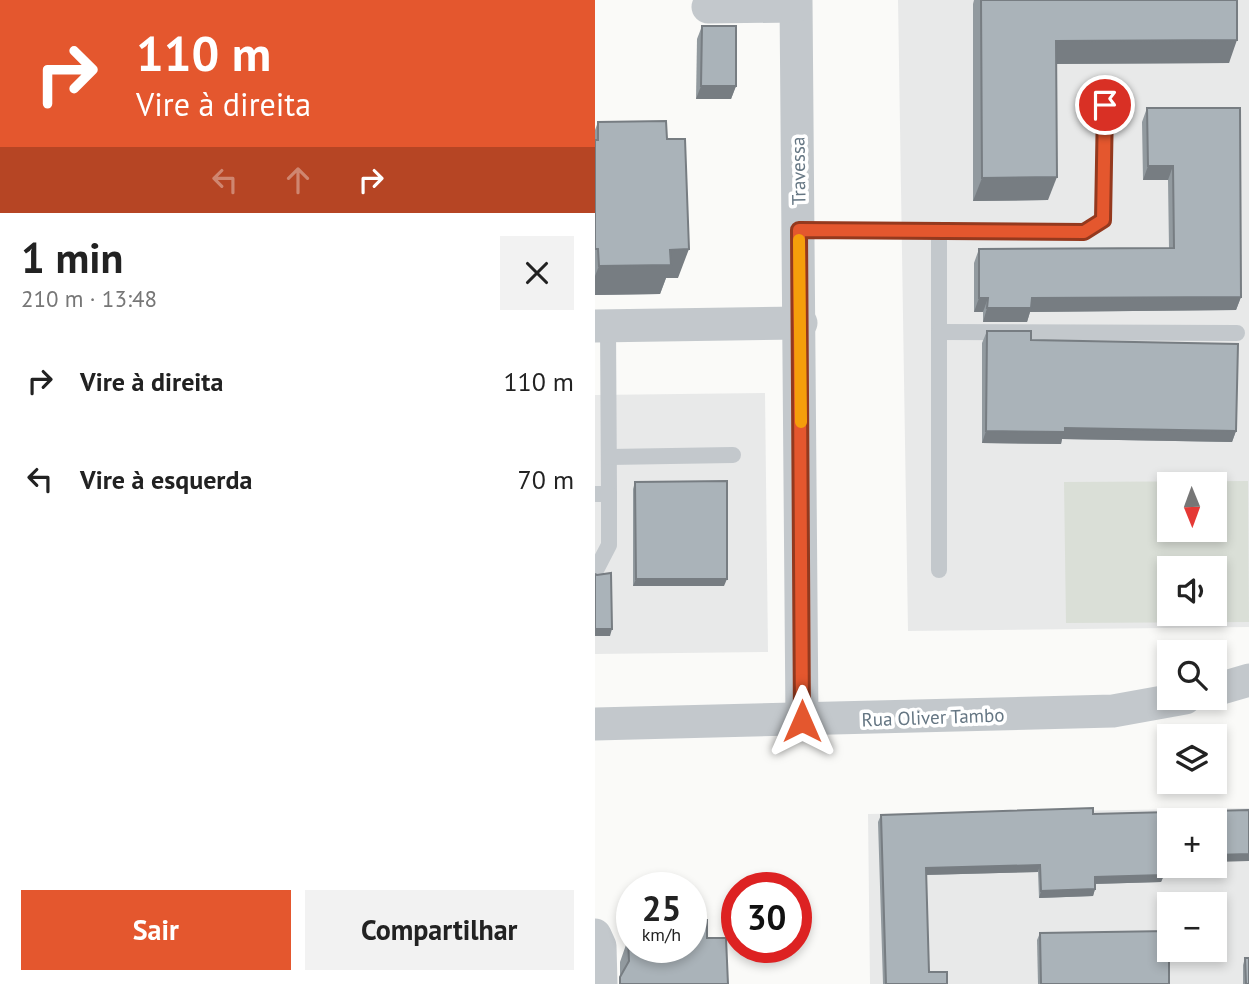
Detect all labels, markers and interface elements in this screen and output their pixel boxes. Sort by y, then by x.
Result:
text: 110 m [136,21,271,85]
icon: right [21,28,112,119]
pin [1075,75,1135,135]
text: Vire à direita [136,83,311,125]
icon: arrive [1086,86,1124,124]
street label: Travessa [785,137,811,205]
icon: left [206,161,244,199]
icon: ahead [279,161,317,199]
icon: right [352,161,390,199]
text: 1 min [21,230,123,285]
button: close [500,236,574,310]
text: 210 m · 13:48 [21,284,157,313]
icon: right [21,362,59,400]
text: Vire à direita [80,365,223,398]
text: 110 m [503,365,574,398]
icon: left [21,460,59,498]
text: Vire à esquerda [80,463,252,496]
text: 70 m [518,463,574,496]
north arrow [1157,472,1227,542]
map controls [1157,472,1227,962]
button: sound [1157,556,1227,626]
button: search [1157,640,1227,710]
position arrow [765,684,839,758]
street label: Rua Oliver Tambo [861,703,1005,731]
button: layers [1157,724,1227,794]
button: + [1157,808,1227,878]
speed limit sign: 30 [721,872,812,963]
text: 25 [642,885,681,931]
button: Sair [21,890,291,970]
button: Compartilhar [305,890,574,970]
button: − [1157,892,1227,962]
text: km/h [642,923,681,946]

